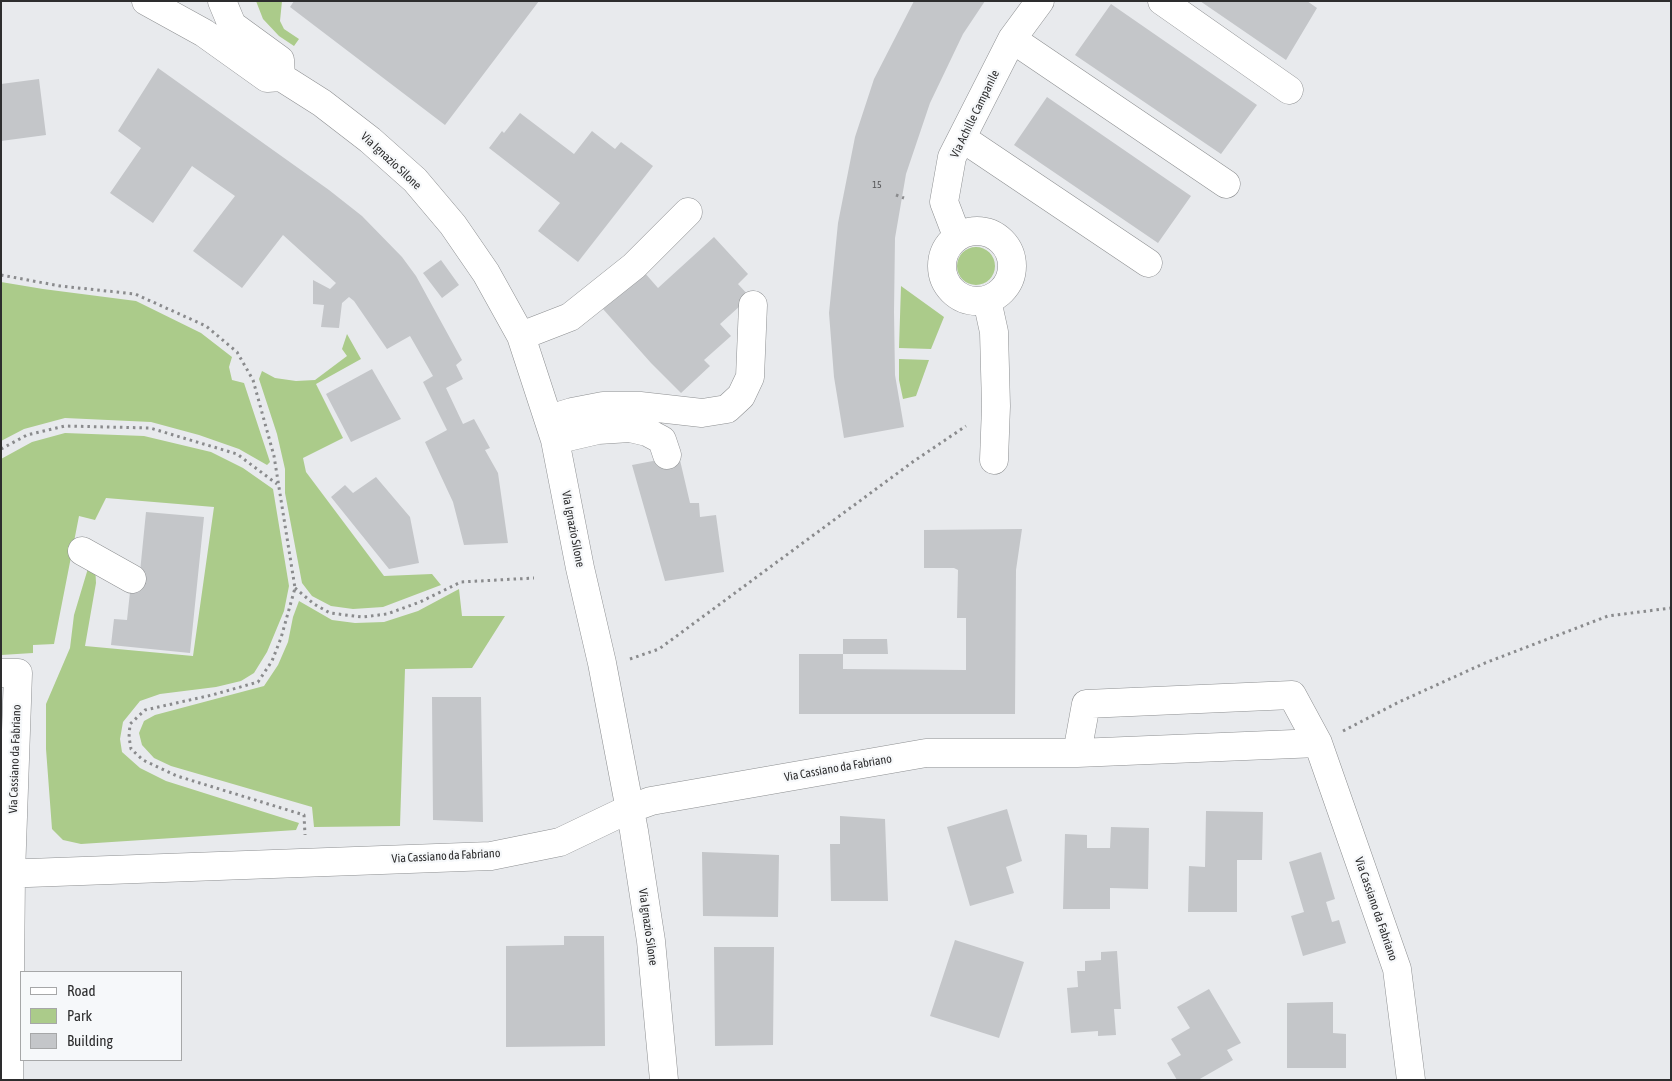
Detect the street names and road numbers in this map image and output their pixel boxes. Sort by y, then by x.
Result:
street label: Via Achille Campanile [947,68,1003,160]
street label: Via Ignazio Silone [358,129,424,193]
street label: Via Ignazio Silone [559,490,587,568]
street label: Via Cassiano da Fabriano [6,704,24,814]
street label: Via Cassiano da Fabriano [783,751,893,785]
street label: Via Cassiano da Fabriano [391,846,501,866]
street label: Via Cassiano da Fabriano [1351,855,1401,963]
street label: Via Ignazio Silone [635,888,661,966]

